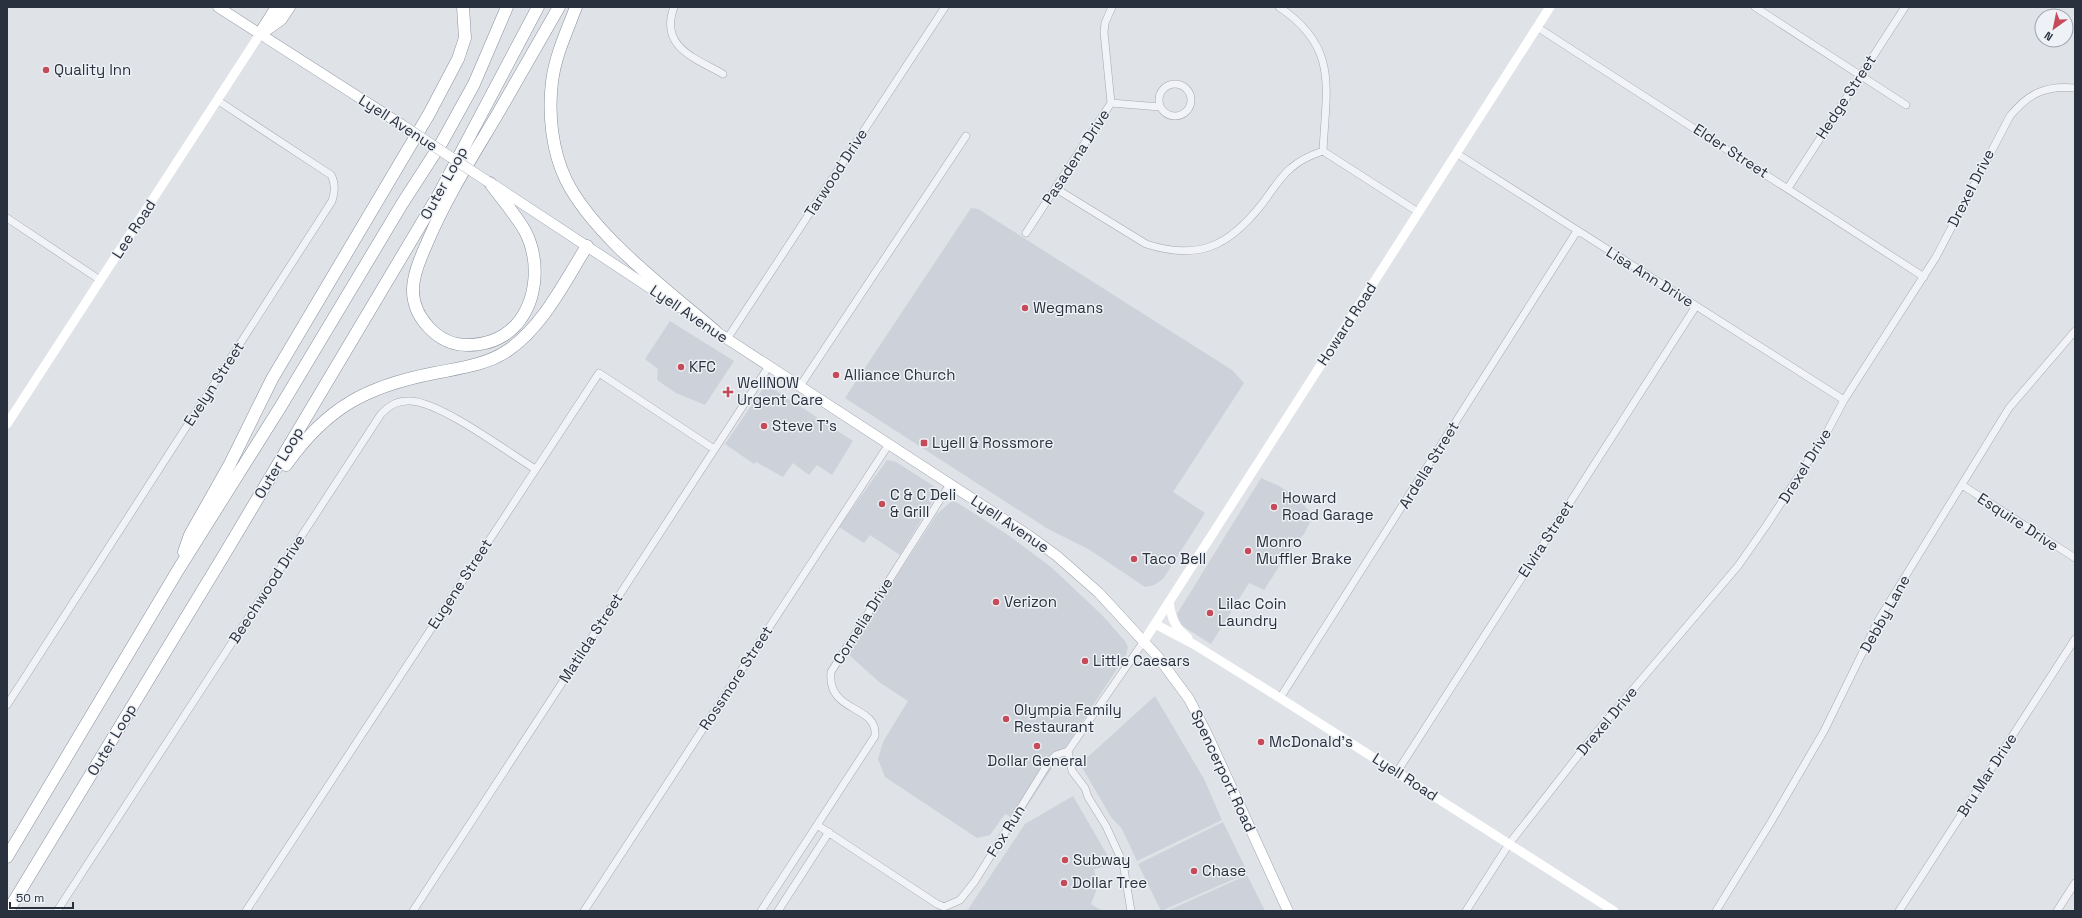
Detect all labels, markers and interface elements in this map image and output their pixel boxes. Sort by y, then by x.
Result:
north arrow [2034,8,2074,48]
text: N [2042,29,2055,44]
street label: Hedge Street [1811,51,1880,142]
place label: Quality Inn [54,60,131,79]
marker: Quality Inn [41,65,51,75]
street label: Lyell Avenue [355,90,441,155]
street label: Pasadena Drive [1038,105,1114,208]
street label: Elder Street [1690,119,1773,182]
street label: Tarwood Drive [800,125,871,221]
street label: Outer Loop [416,143,471,223]
street label: Drexel Drive [1943,146,1998,230]
street label: Lee Road [107,196,160,262]
street label: Lisa Ann Drive [1603,242,1698,311]
street label: Howard Road [1313,279,1380,369]
street label: Lyell Avenue [647,280,732,347]
place label: Wegmans [1033,298,1103,317]
marker: Wegmans [1020,303,1030,313]
street label: Evelyn Street [179,338,248,430]
place label: KFC [689,357,716,376]
marker: KFC [676,362,686,372]
place label: Alliance Church [844,365,955,384]
marker: Alliance Church [831,370,841,380]
place label: WellNOW Urgent Care [737,373,823,409]
marker: WellNOW Urgent Care [722,386,734,398]
place label: Steve T's [772,416,837,435]
street label: Ardella Street [1394,418,1463,512]
marker: Steve T's [759,421,769,431]
street label: Outer Loop [250,423,307,502]
street label: Drexel Drive [1774,425,1835,507]
place label: Lyell & Rossmore [932,433,1053,452]
marker: Lyell & Rossmore [919,438,929,448]
place label: C & C Deli & Grill [890,485,956,521]
place label: Howard Road Garage [1282,488,1374,524]
street label: Esquire Drive [1974,488,2063,555]
street label: Lyell Avenue [968,490,1053,557]
street label: Elvira Street [1514,497,1577,581]
marker: C & C Deli & Grill [877,499,887,509]
marker: Howard Road Garage [1269,502,1279,512]
street label: Beechwood Drive [224,531,309,647]
place label: Monro Muffler Brake [1256,532,1352,568]
street label: Eugene Street [423,535,496,632]
marker: Monro Muffler Brake [1243,546,1253,556]
place label: Taco Bell [1142,549,1206,568]
marker: Taco Bell [1129,554,1139,564]
street label: Debby Lane [1855,571,1914,656]
street label: Cornelia Drive [828,574,897,667]
street label: Matilda Street [554,589,627,686]
place label: Verizon [1004,592,1057,611]
place label: Lilac Coin Laundry [1218,594,1287,630]
marker: Verizon [991,597,1001,607]
marker: Lilac Coin Laundry [1205,608,1215,618]
street label: Rossmore Street [695,622,776,734]
place label: Little Caesars [1093,651,1190,670]
marker: Little Caesars [1080,656,1090,666]
street label: Drexel Drive [1572,682,1641,759]
street label: Outer Loop [83,700,140,779]
place label: Olympia Family Restaurant [1014,700,1122,736]
street label: Spencerport Road [1187,707,1260,835]
marker: Olympia Family Restaurant [1001,714,1011,724]
street label: Bru Mar Drive [1953,729,2021,820]
place label: McDonald's [1269,732,1353,751]
marker: McDonald's [1256,737,1266,747]
marker: Dollar General [1032,741,1042,751]
street label: Lyell Road [1369,748,1442,805]
place label: Dollar General [987,751,1087,770]
street label: Fox Run [982,801,1029,860]
place label: Subway [1073,850,1130,869]
marker: Subway [1060,855,1070,865]
place label: Chase [1202,861,1246,880]
marker: Chase [1189,866,1199,876]
place label: Dollar Tree [1072,873,1147,892]
marker: Dollar Tree [1059,878,1069,888]
scale bar [10,884,73,910]
text: 50 m [16,890,44,906]

